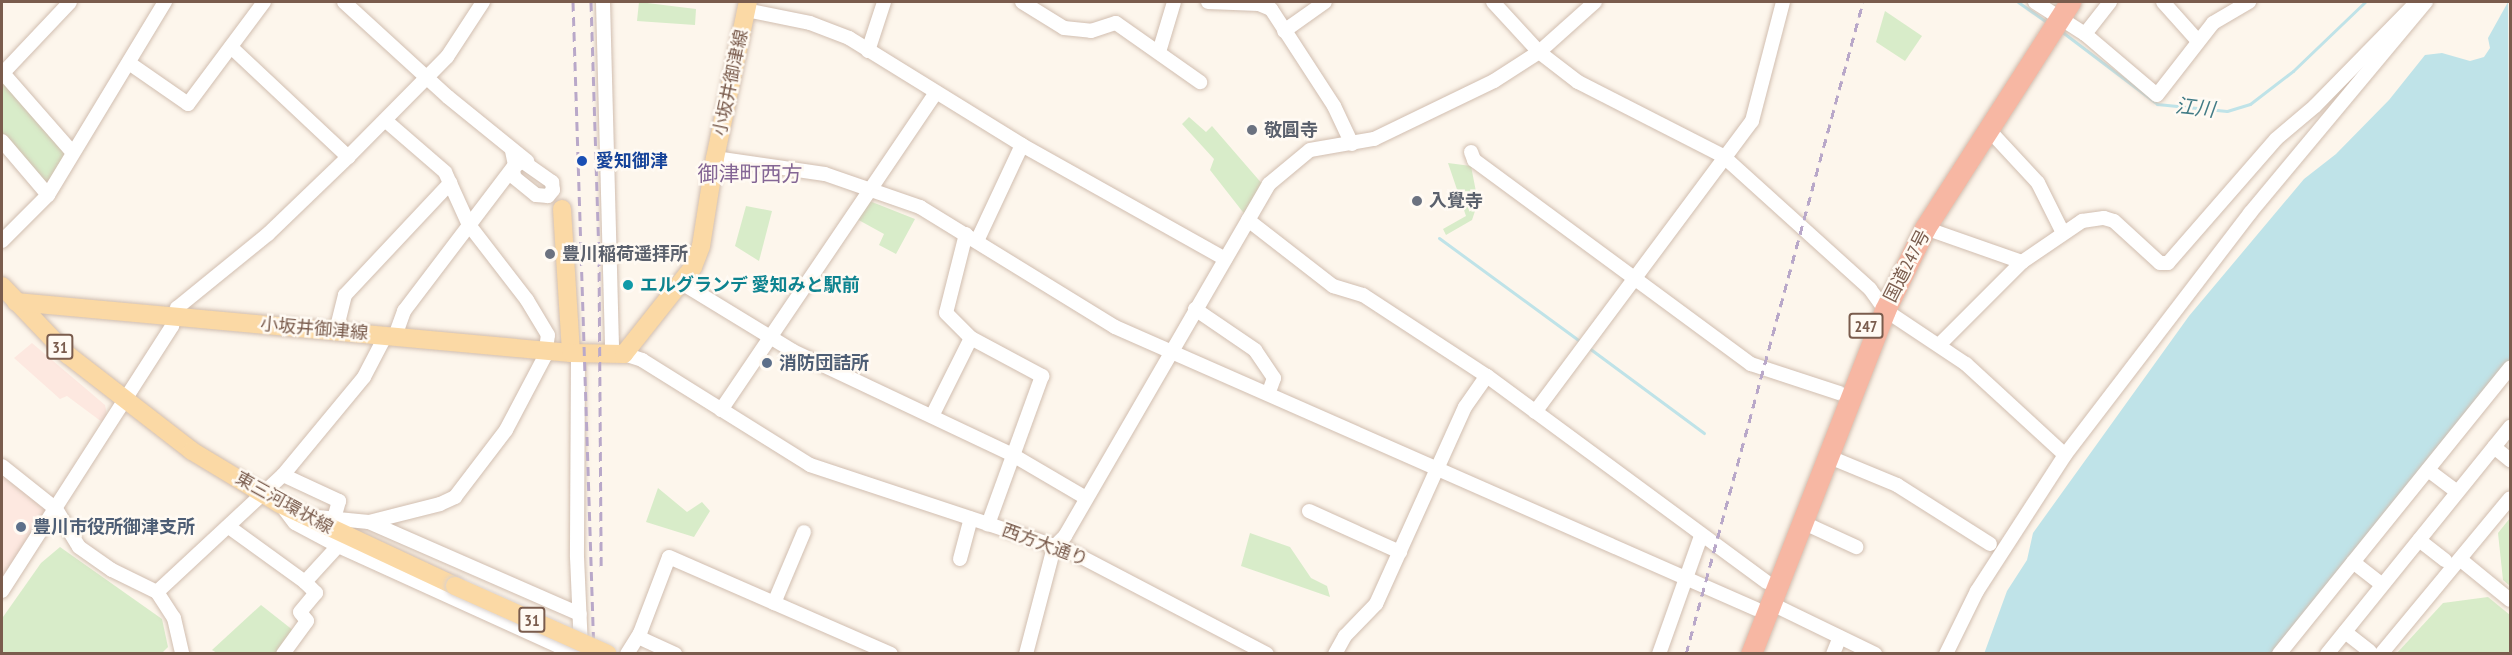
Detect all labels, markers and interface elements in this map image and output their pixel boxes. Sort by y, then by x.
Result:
street label: 小坂井御津線 [709,28,753,138]
water label: 江川 [2174,94,2216,122]
place label: 敬圓寺 [1264,119,1318,141]
marker: 敬圓寺 [1245,123,1259,137]
place label: 愛知御津 [596,150,668,172]
marker: 愛知御津 [573,152,591,170]
district label: 御津町西方 [698,161,802,187]
place label: 入覺寺 [1429,190,1483,212]
marker: 入覺寺 [1410,194,1424,208]
street label: 国道247号 [1880,226,1934,306]
place label: 豊川稲荷遥拝所 [562,243,688,265]
marker: 豊川稲荷遥拝所 [543,247,557,261]
place label: エルグランデ 愛知みと駅前 [640,274,860,296]
marker: エルグランデ 愛知みと駅前 [621,278,635,292]
road number: 247 [1848,313,1884,339]
street label: 小坂井御津線 [259,314,369,344]
road number: 31 [45,334,75,360]
place label: 消防団詰所 [779,352,869,374]
marker: 消防団詰所 [760,356,774,370]
street label: 東三河環状線 [232,467,336,539]
place label: 豊川市役所御津支所 [33,516,195,538]
street label: 西方大通り [999,519,1091,571]
marker: 豊川市役所御津支所 [14,520,28,534]
road number: 31 [517,607,547,633]

